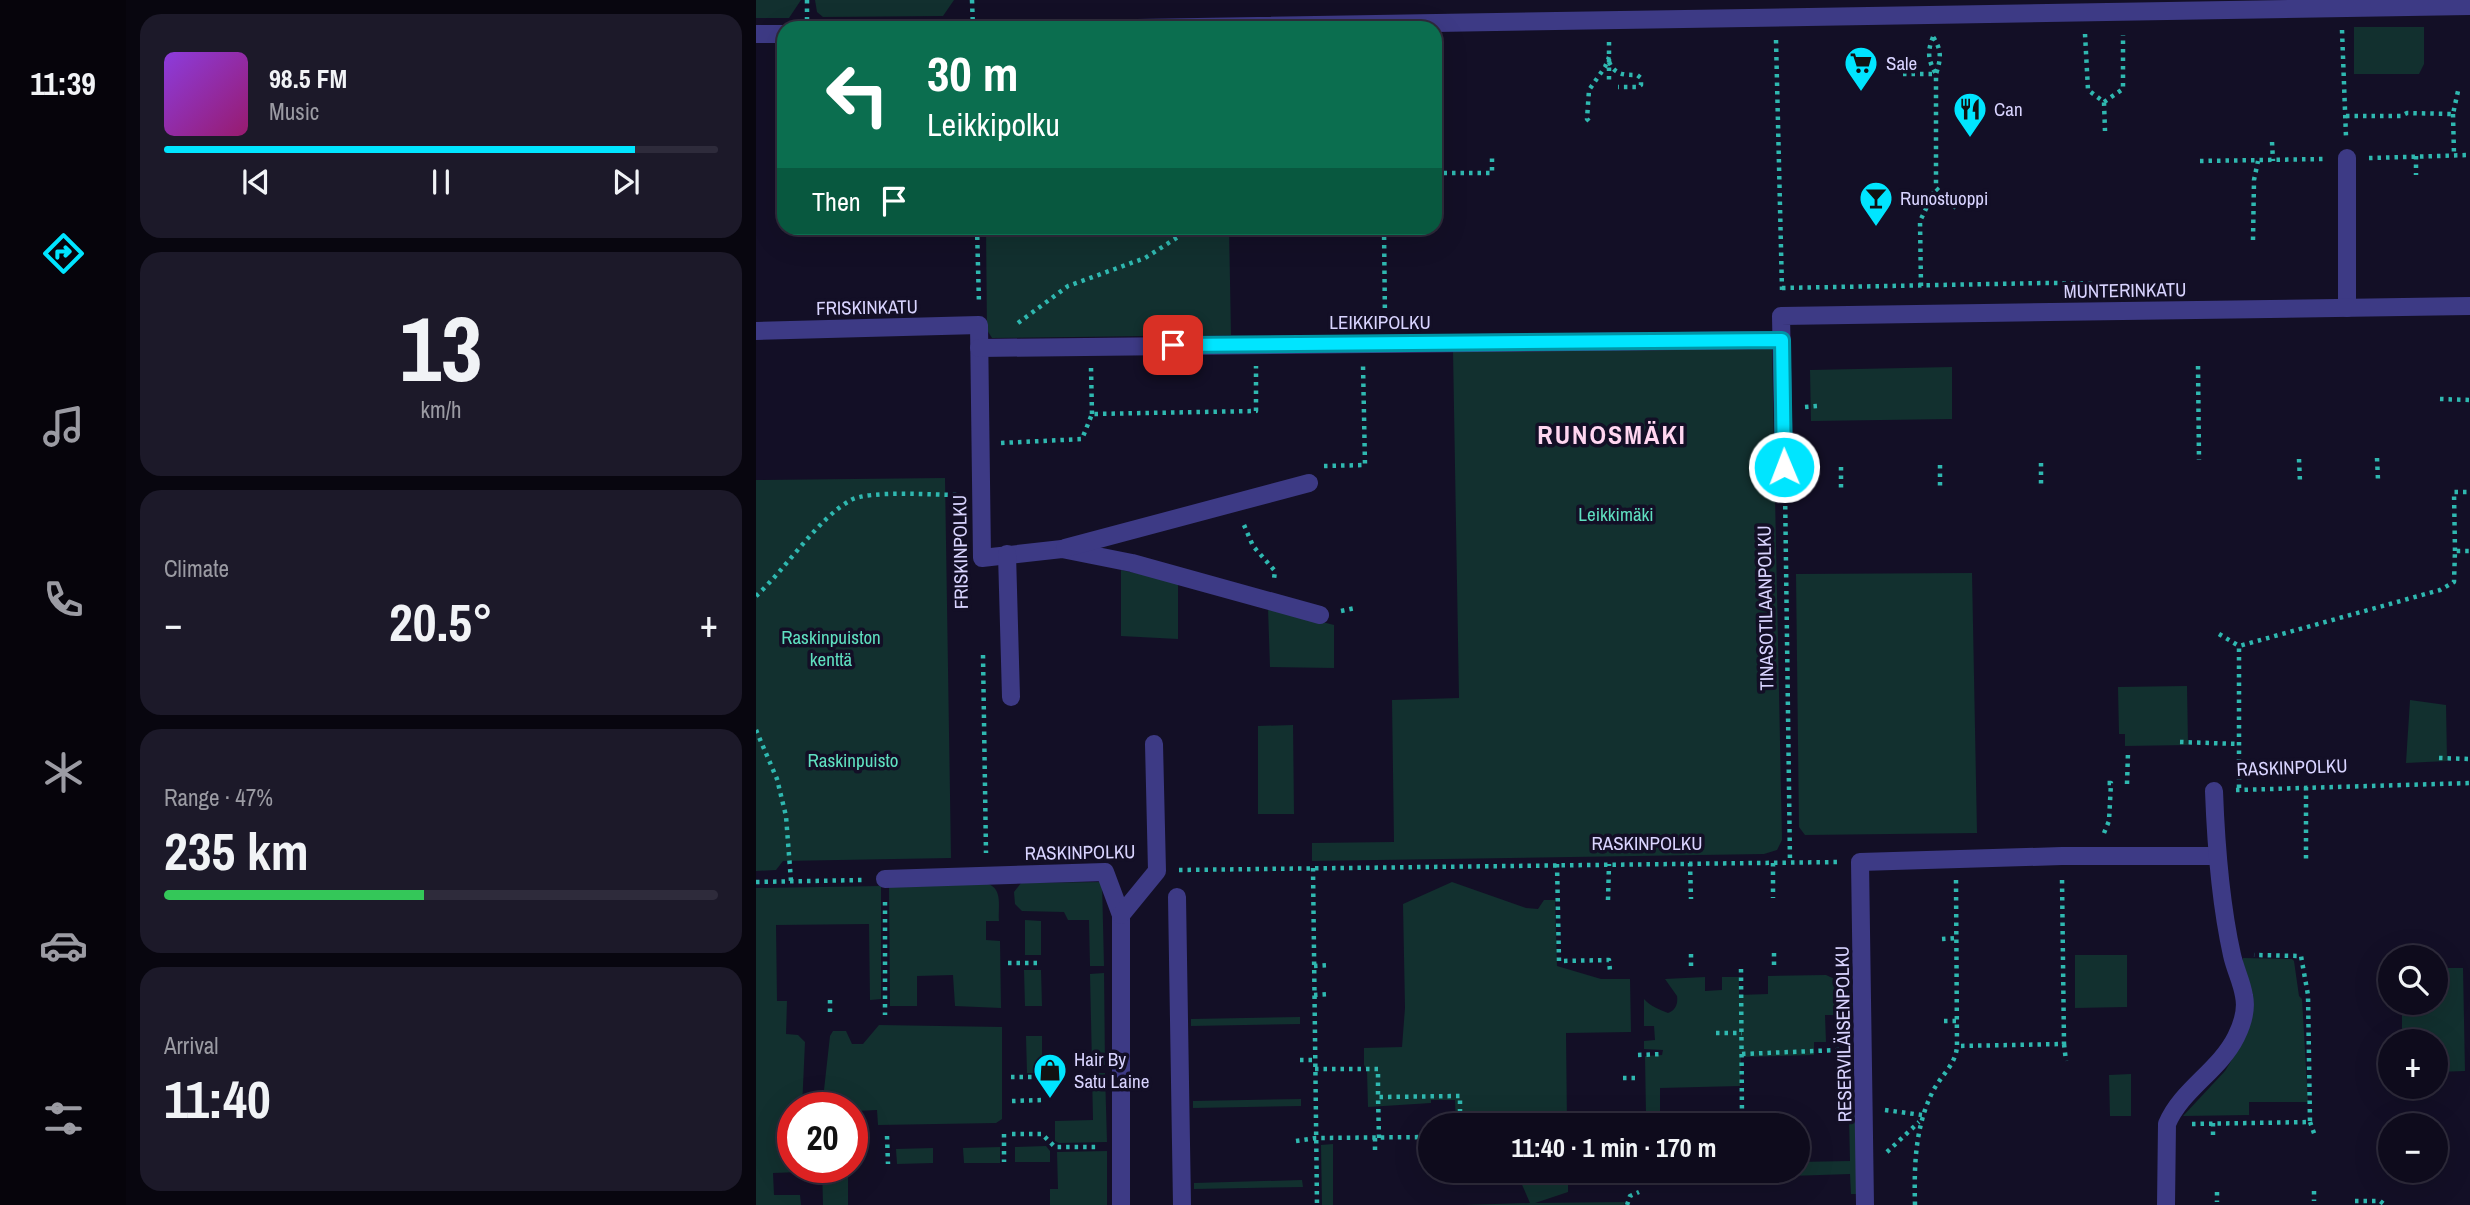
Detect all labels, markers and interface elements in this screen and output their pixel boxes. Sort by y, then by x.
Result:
text: 30 m [927,40,1019,106]
supermarket icon: Sale [1842,44,1880,93]
icon: left [812,49,903,140]
place label: Sale [1886,50,1917,76]
text: 98.5 FM [269,61,347,96]
text: 11:39 [30,62,96,105]
restaurant icon: Can [1951,90,1989,139]
text: Music [269,96,319,127]
place label: Can [1994,96,2023,122]
text: Leikkipolku [927,103,1060,146]
icon: previous [237,163,275,201]
icon: pause [422,163,460,201]
icon: next [607,163,645,201]
bar icon: Runostuoppi [1857,179,1895,228]
icon: arrive [875,182,913,220]
text: Then [812,184,861,219]
place label: Runostuoppi [1900,185,1988,211]
icon: directions [39,229,88,278]
street label: MUNTERINKATU [2063,276,2187,304]
text: 13 [400,287,483,409]
street label: FRISKINKATU [816,293,918,321]
street label: LEIKKIPOLKU [1329,309,1431,335]
pin [1143,315,1203,375]
icon: arrive [1154,326,1192,364]
text: km/h [421,394,461,425]
icon: music [39,402,88,451]
district label: RUNOSMÄKI [1537,417,1687,452]
position arrow [1747,430,1821,504]
street label: FRISKINPOLKU [946,495,974,609]
park label: Leikkimäki [1578,501,1654,527]
street label: TINASOTILAANPOLKU [1751,525,1779,691]
text: Climate [164,553,229,584]
icon: phone [39,575,88,624]
text: 20.5° [389,587,493,657]
text: − [164,598,182,649]
text: + [700,598,718,649]
park label: Raskinpuiston kenttä [781,624,881,672]
park label: Raskinpuisto [808,747,898,773]
icon: climate [39,748,88,797]
street label: RASKINPOLKU [2236,752,2348,782]
text: Range · 47% [164,782,273,813]
text: 235 km [164,816,309,886]
street label: RASKINPOLKU [1592,830,1702,856]
street label: RASKINPOLKU [1024,838,1136,866]
icon: car [39,921,88,970]
map controls [2378,945,2448,1183]
button: search [2378,945,2448,1015]
street label: RESERVILÄISENPOLKU [1828,946,1858,1122]
button: + [2378,1029,2448,1099]
text: Arrival [164,1030,219,1061]
place label: Hair By Satu Laine [1074,1046,1149,1094]
shop icon: Hair By Satu Laine [1031,1051,1069,1100]
text: 11:40 [164,1064,271,1134]
speed limit sign: 20 [777,1092,868,1183]
icon: filters [39,1094,88,1143]
button: − [2378,1113,2448,1183]
text: 11:40 · 1 min · 170 m [1511,1130,1717,1165]

